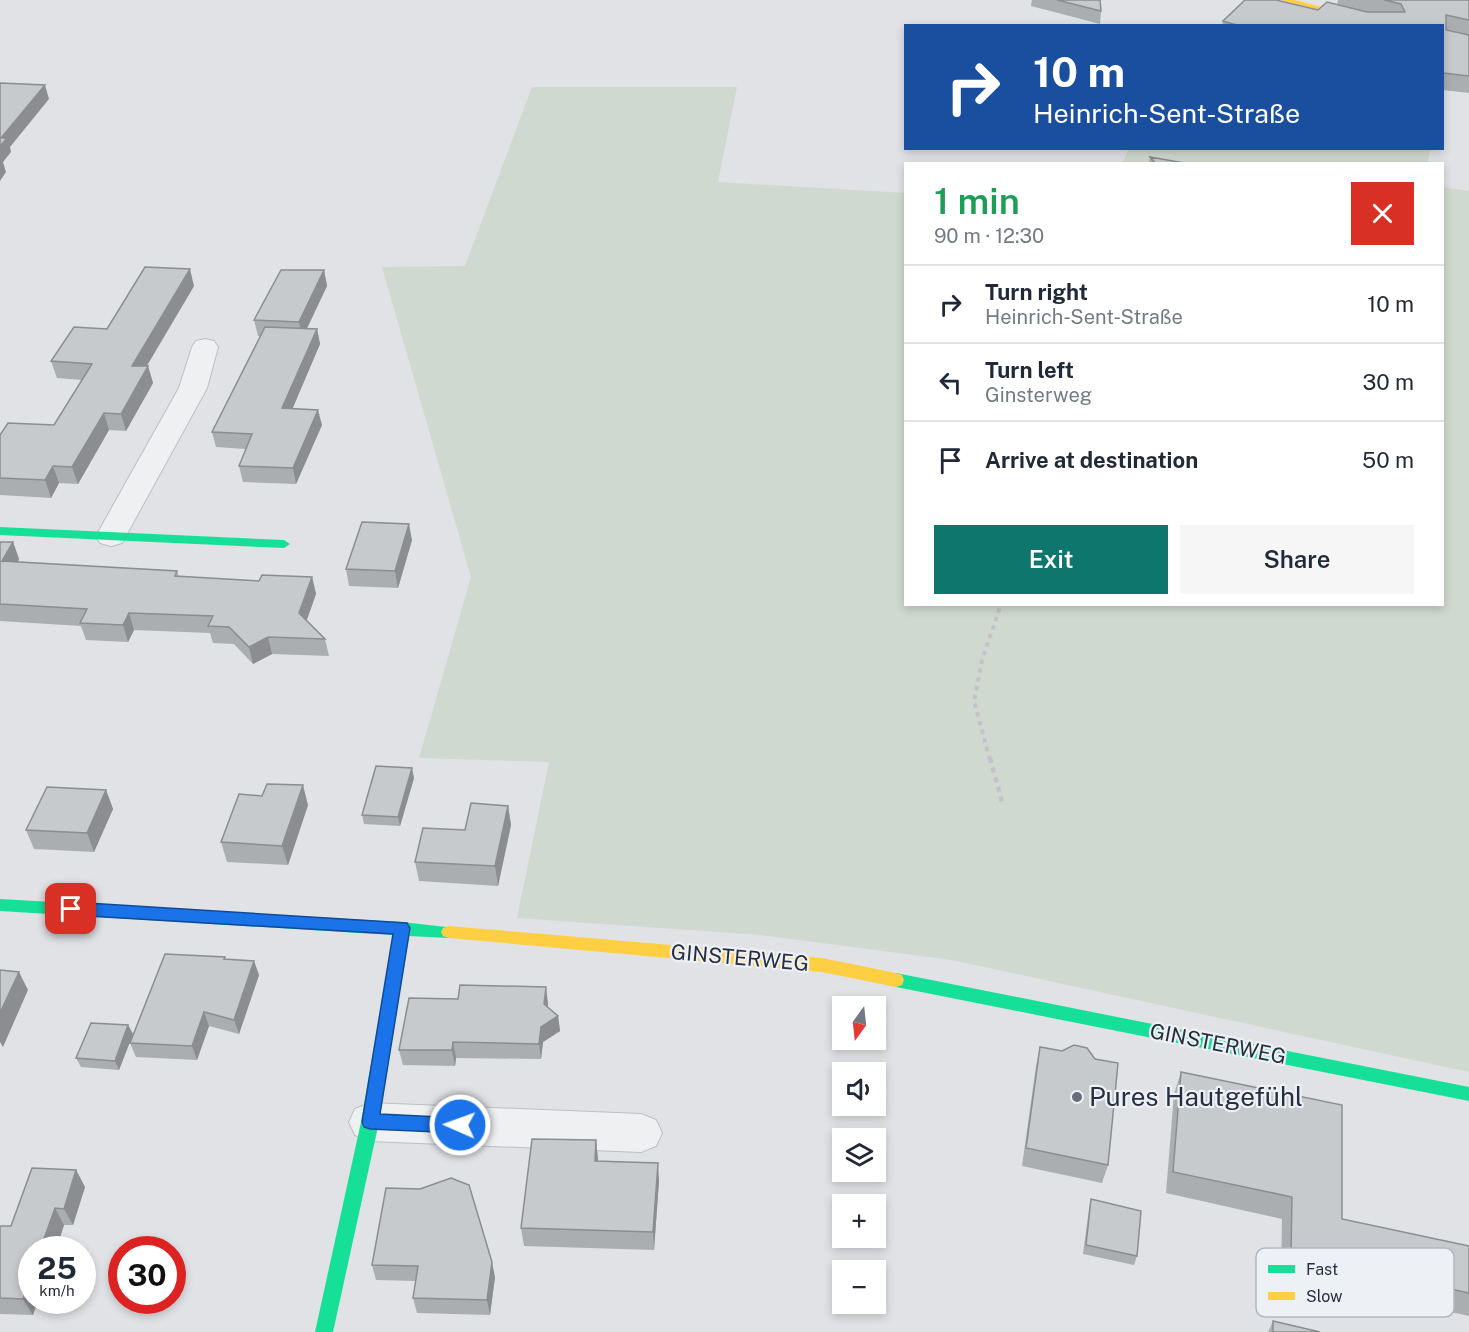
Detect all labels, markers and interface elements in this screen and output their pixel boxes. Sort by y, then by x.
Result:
text: 10 m [1033,47,1125,96]
icon: right [934,48,1012,126]
text: Heinrich-Sent-Straße [1033,97,1300,129]
text: 1 min [934,180,1020,222]
button: close [1351,182,1414,245]
text: 90 m · 12:30 [934,224,1044,248]
text: Turn right [985,279,1088,305]
icon: right [934,288,967,321]
text: 10 m [1367,291,1414,317]
text: Heinrich-Sent-Straße [985,305,1183,329]
text: Turn left [985,357,1074,383]
icon: left [934,366,967,399]
text: 30 m [1362,369,1414,395]
text: Ginsterweg [985,383,1092,407]
icon: arrive [934,444,967,477]
text: Arrive at destination [985,447,1198,473]
text: 50 m [1362,447,1414,473]
button: Exit [934,525,1168,594]
button: Share [1180,525,1414,594]
pin [45,883,96,934]
icon: arrive [54,892,87,925]
street label: GINSTERWEG [670,939,810,976]
north arrow [832,996,886,1050]
map controls [832,996,886,1314]
street label: GINSTERWEG [1148,1018,1288,1069]
button: sound [832,1062,886,1116]
place label: Pures Hautgefühl [1089,1081,1303,1112]
marker: Pures Hautgefühl [1070,1090,1084,1104]
position arrow [428,1093,492,1157]
button: layers [832,1128,886,1182]
button: + [832,1194,886,1248]
speed limit sign: 30 [108,1236,186,1314]
legend [1256,1248,1454,1317]
text: 25 [37,1250,77,1286]
button: − [832,1260,886,1314]
text: Fast [1306,1260,1338,1279]
text: km/h [39,1282,75,1299]
text: Slow [1306,1287,1343,1306]

